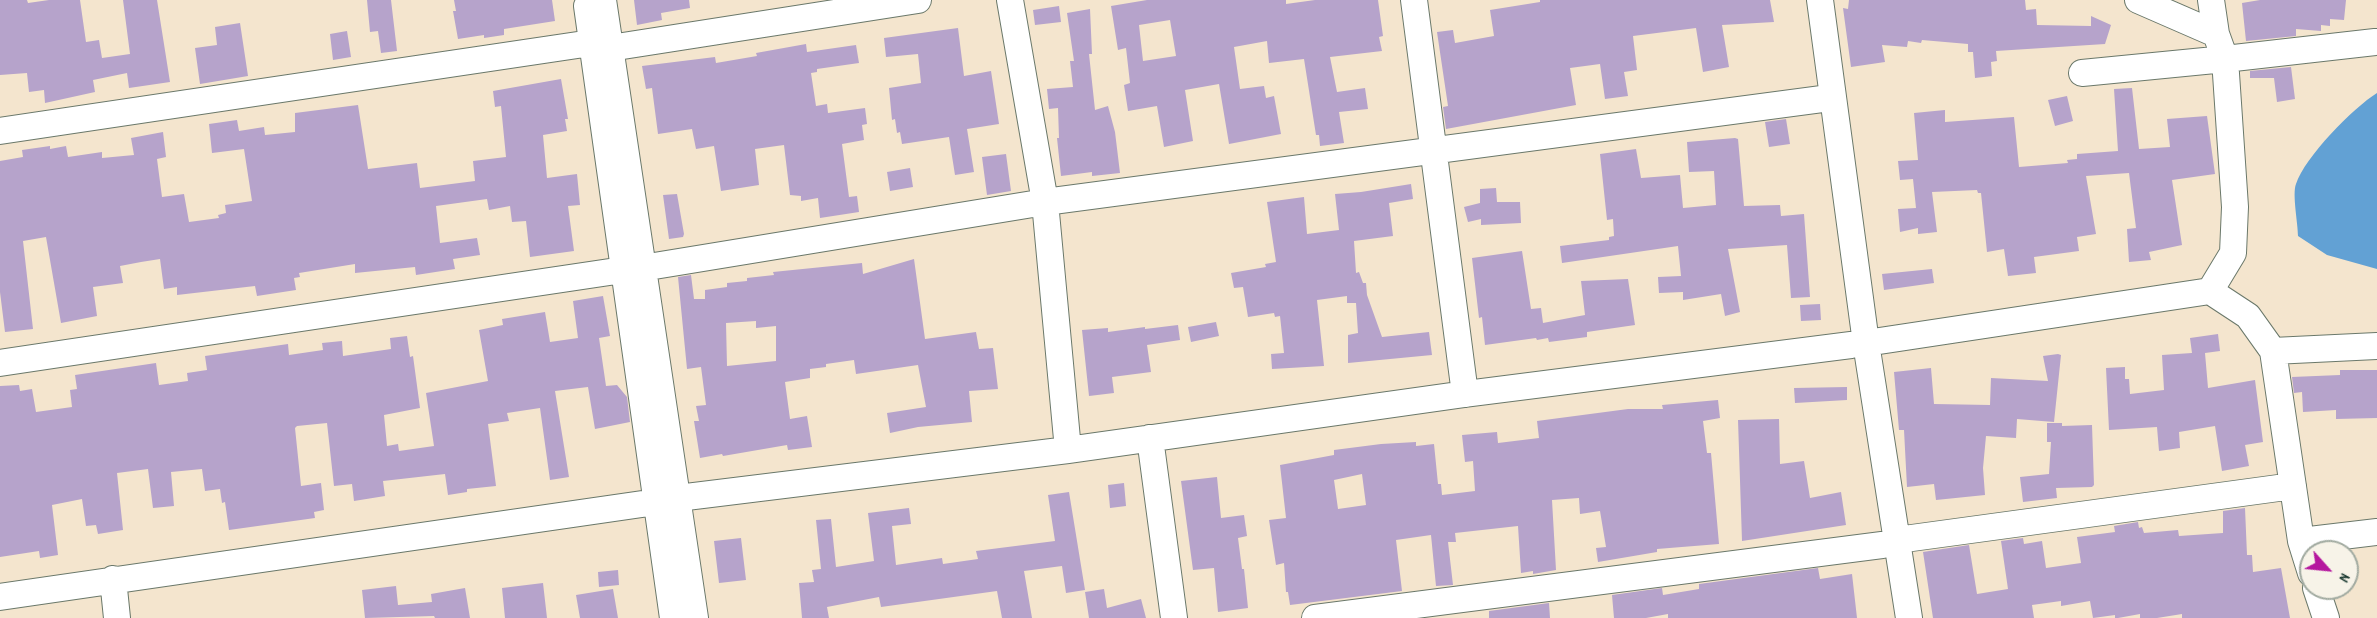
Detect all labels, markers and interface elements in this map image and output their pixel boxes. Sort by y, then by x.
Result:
north arrow [2299,540,2359,600]
text: N [2332,569,2356,586]

